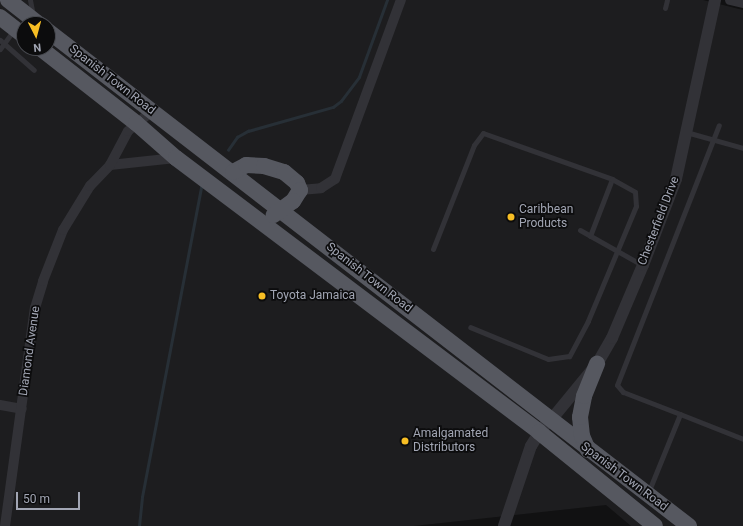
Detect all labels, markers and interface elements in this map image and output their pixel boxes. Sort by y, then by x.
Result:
north arrow [16,16,56,56]
text: N [33,41,42,54]
street label: Spanish Town Road [66,42,158,118]
street label: Chesterfield Drive [635,175,683,267]
place label: Caribbean Products [519,203,573,231]
marker: Caribbean Products [506,212,516,222]
street label: Spanish Town Road [323,240,415,316]
place label: Toyota Jamaica [270,289,355,303]
marker: Toyota Jamaica [257,291,267,301]
street label: Diamond Avenue [17,305,43,397]
place label: Amalgamated Distributors [413,427,488,455]
marker: Amalgamated Distributors [400,436,410,446]
street label: Spanish Town Road [578,440,670,514]
scale bar [18,484,82,510]
text: 50 m [23,492,50,506]

